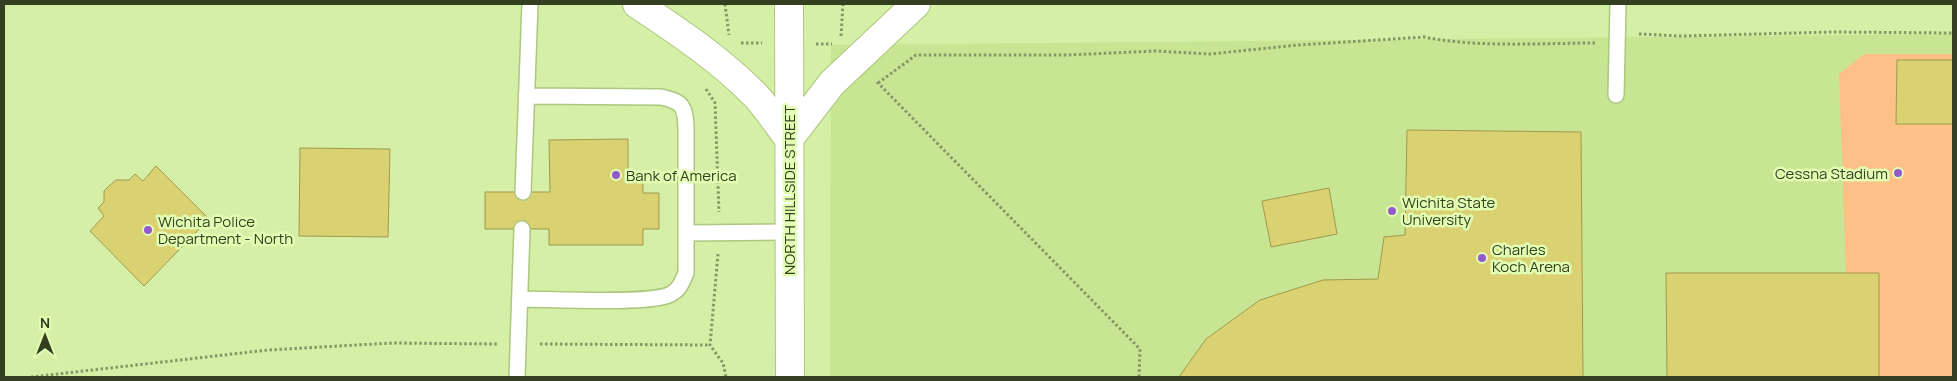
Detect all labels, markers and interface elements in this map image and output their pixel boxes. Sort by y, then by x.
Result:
street label: NORTH HILLSIDE STREET [779,105,800,275]
place label: Cessna Stadium [1775,163,1888,184]
place label: Bank of America [626,165,737,186]
marker: Cessna Stadium [1892,167,1904,179]
marker: Bank of America [610,169,622,181]
place label: Wichita State University [1402,192,1496,230]
marker: Wichita State University [1386,205,1398,217]
place label: Wichita Police Department - North [158,211,293,249]
marker: Wichita Police Department - North [142,224,154,236]
place label: Charles Koch Arena [1492,239,1570,277]
marker: Charles Koch Arena [1476,252,1488,264]
north arrow [20,311,70,361]
text: N [40,313,50,332]

